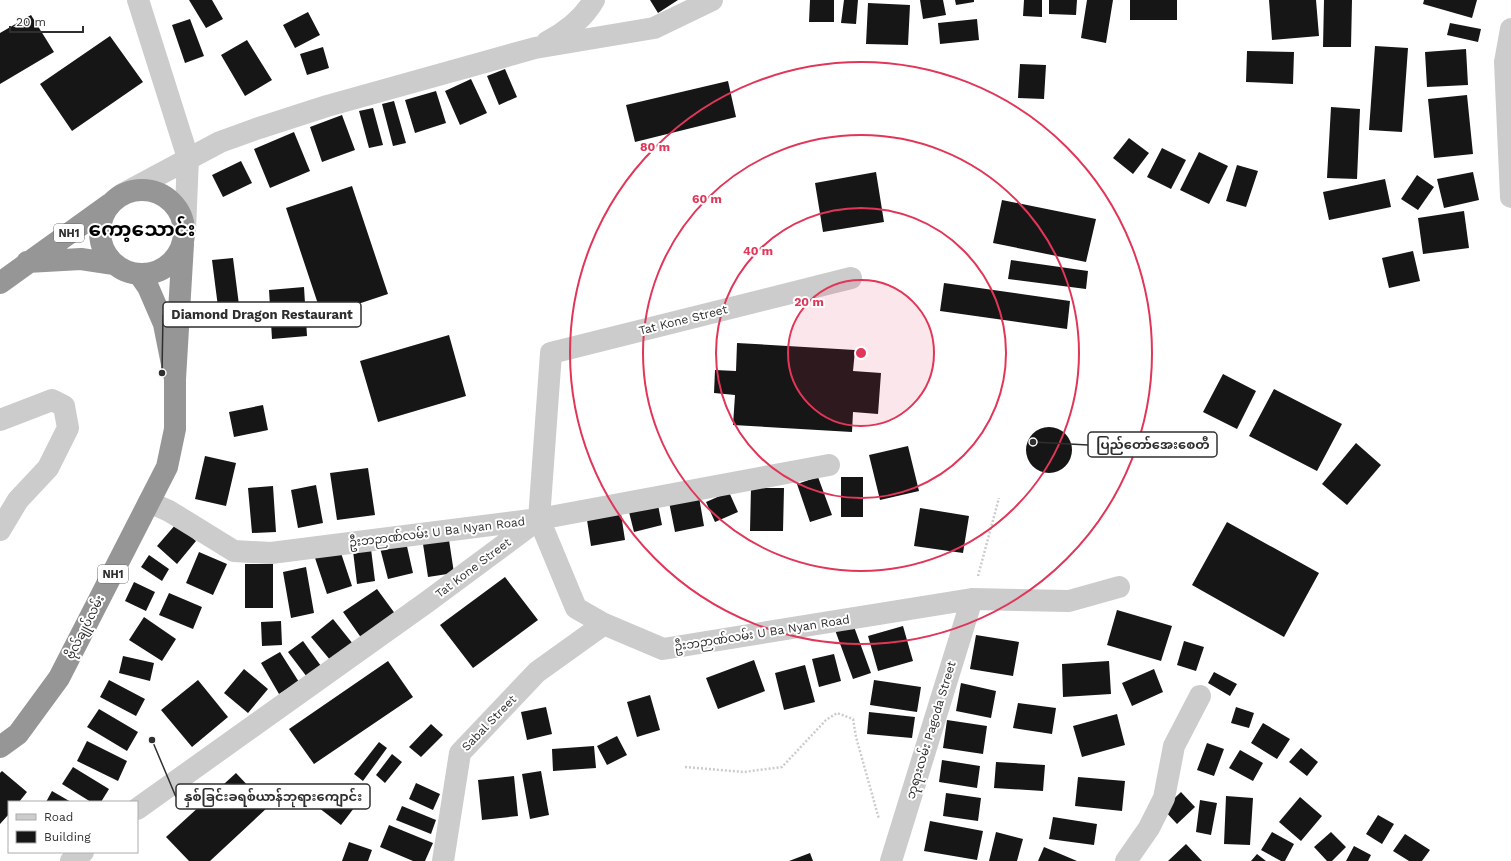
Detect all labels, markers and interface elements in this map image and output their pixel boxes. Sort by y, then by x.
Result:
scale bar [10,8,83,34]
text: 20 m [16,15,46,29]
text: 80 m [640,140,670,154]
text: 60 m [692,192,722,206]
district label: ကော့သောင်း [89,216,195,242]
road number: NH1 [54,224,84,242]
text: 40 m [743,244,773,258]
text: 20 m [794,295,824,309]
callout: Diamond Dragon Restaurant [163,302,361,327]
street label: Tat Kone Street [637,302,729,338]
text: Diamond Dragon Restaurant [171,307,353,322]
centre of rings [854,346,868,360]
callout: ပြည်တော်အေးစေတီ [1088,432,1217,457]
text: ပြည်တော်အေးစေတီ [1096,435,1210,455]
street label: ဦးဘဉာဏ်လမ်း U Ba Nyan Road [348,512,526,553]
street label: Tat Kone Street [433,535,513,601]
road number: NH1 [98,565,128,583]
street label: ဗိုလ်ချုပ်လမ်း [61,592,110,663]
street label: ဦးဘဉာဏ်လမ်း U Ba Nyan Road [673,610,851,657]
street label: ဘုရားလမ်း Pagoda Street [901,659,961,801]
street label: Sabal Street [459,692,519,754]
callout: နှစ်ခြင်းခရစ်ယာန်ဘုရားကျောင်း [176,784,370,809]
text: နှစ်ခြင်းခရစ်ယာန်ဘုရားကျောင်း [184,787,362,808]
legend [8,801,138,853]
text: Road [44,810,73,824]
text: Building [44,830,91,844]

